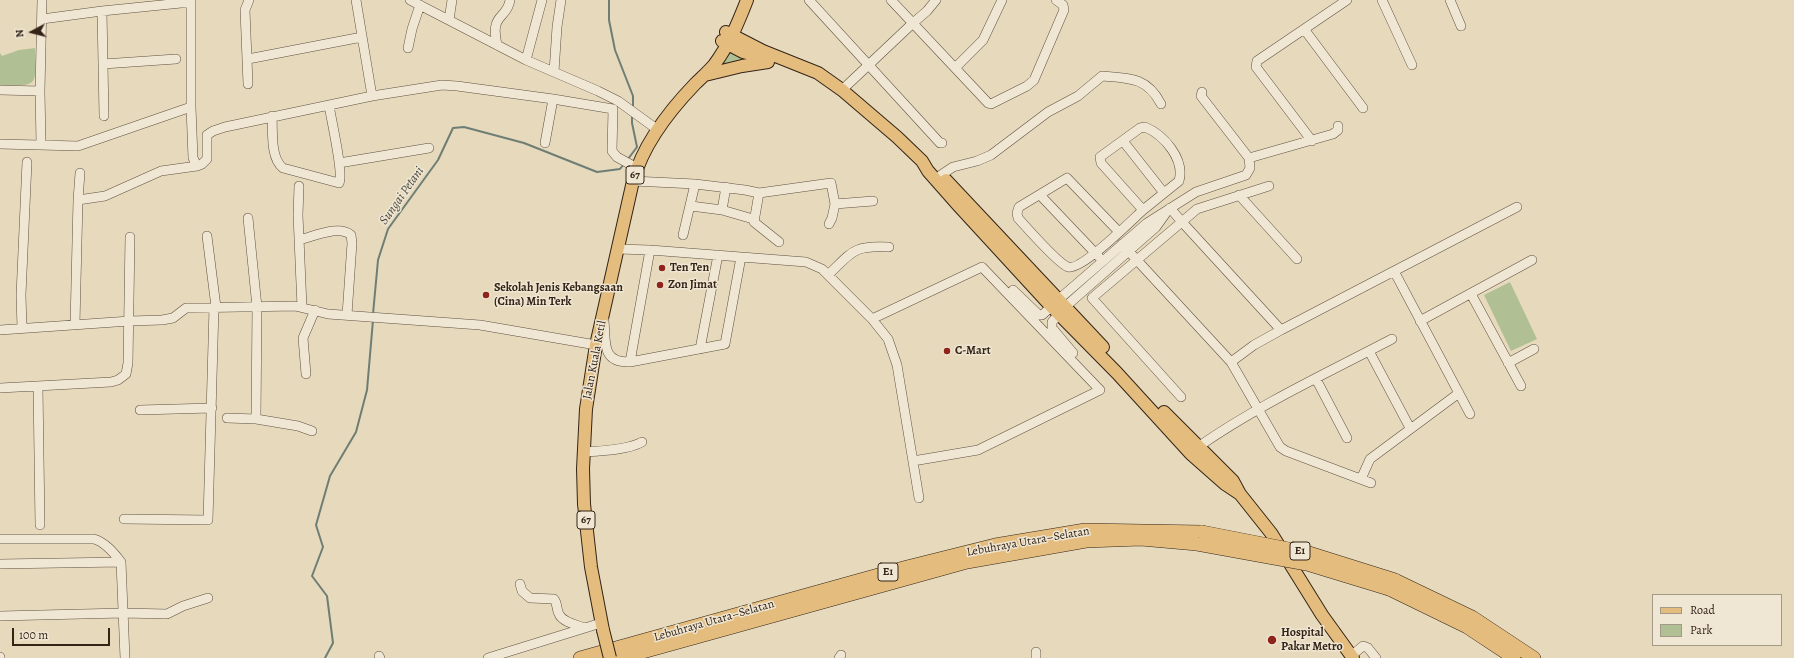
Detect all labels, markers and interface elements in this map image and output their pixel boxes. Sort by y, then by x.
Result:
north arrow [12,12,52,52]
text: N [12,29,28,38]
water label: Sungai Petani [376,164,428,228]
road number: 67 [626,166,644,184]
place label: Ten Ten [670,261,709,275]
marker: Ten Ten [657,263,667,273]
place label: Zon Jimat [668,278,717,292]
marker: Zon Jimat [655,280,665,290]
place label: Sekolah Jenis Kebangsaan (Cina) Min Terk [494,281,623,309]
marker: Sekolah Jenis Kebangsaan (Cina) Min Terk [481,290,491,300]
street label: Jalan Kuala Ketil [580,319,610,401]
place label: C-Mart [955,344,991,358]
marker: C-Mart [942,346,952,356]
road number: 67 [577,511,595,529]
street label: Lebuhraya Utara–Selatan [965,524,1091,560]
road number: E1 [1290,542,1310,560]
road number: E1 [878,563,898,581]
legend [1652,594,1782,646]
street label: Lebuhraya Utara–Selatan [652,597,776,645]
text: Road [1690,602,1715,618]
scale bar [14,620,112,646]
text: Park [1690,622,1713,638]
place label: Hospital Pakar Metro [1281,626,1343,654]
text: 100 m [19,627,48,643]
marker: Hospital Pakar Metro [1266,634,1278,646]

